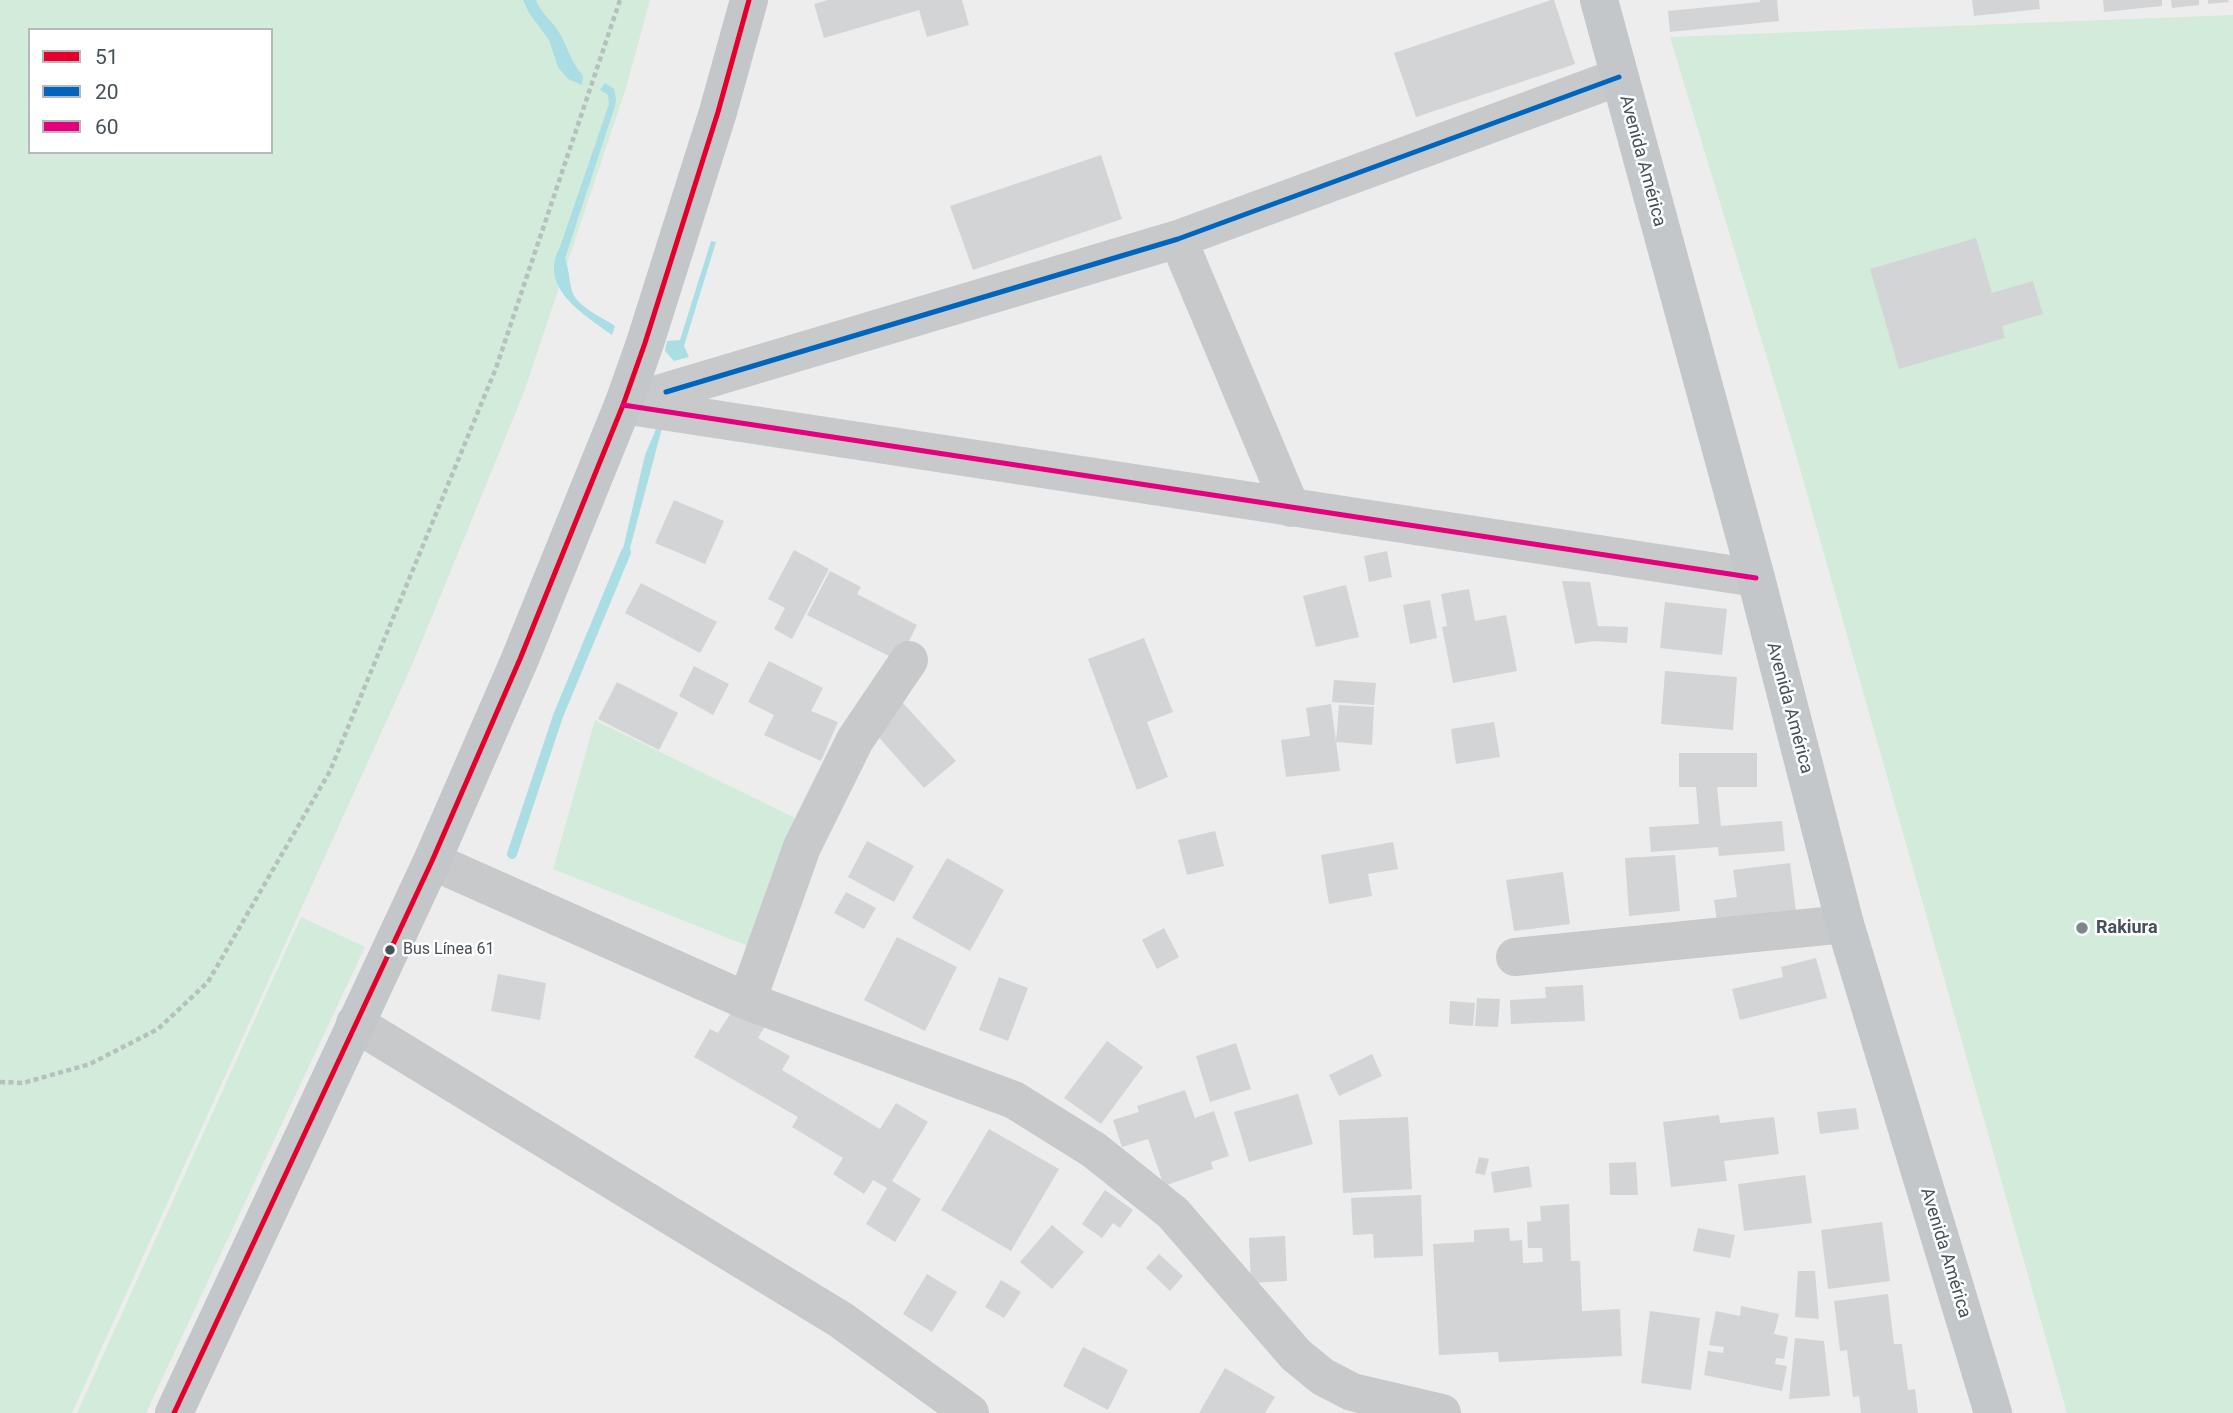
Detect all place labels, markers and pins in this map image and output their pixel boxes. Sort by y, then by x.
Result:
place label: Rakiura [2096,917,2158,939]
marker: Rakiura [2074,920,2090,936]
place label: Bus Línea 61 [403,940,495,960]
marker: Bus Línea 61 [383,943,397,957]

